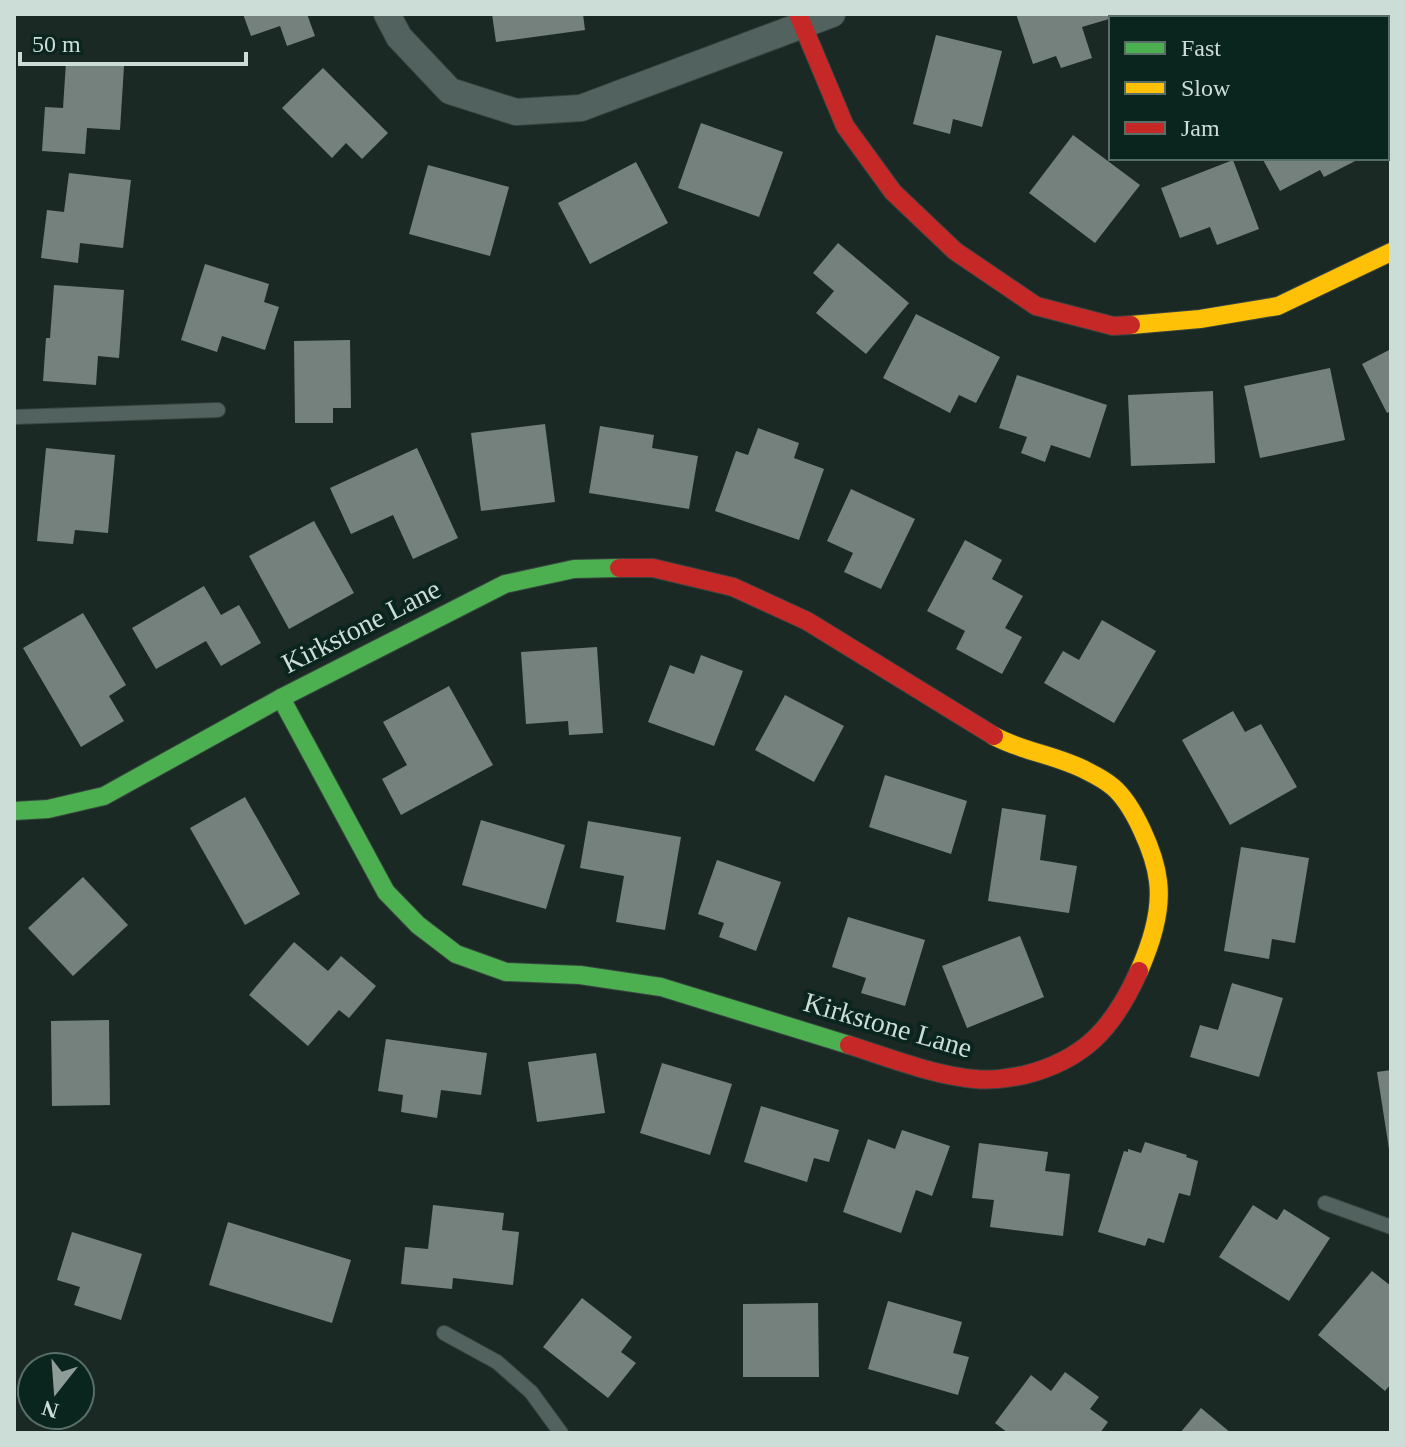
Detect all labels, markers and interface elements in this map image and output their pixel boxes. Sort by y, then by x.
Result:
scale bar [20,16,246,66]
legend [1109,16,1389,160]
text: 50 m [32,31,81,57]
text: Fast [1181,35,1221,61]
text: Slow [1181,75,1231,101]
text: Jam [1181,115,1220,141]
street label: Kirkstone Lane [277,573,445,679]
street label: Kirkstone Lane [800,986,976,1064]
north arrow [16,1351,96,1431]
text: N [39,1395,62,1424]

